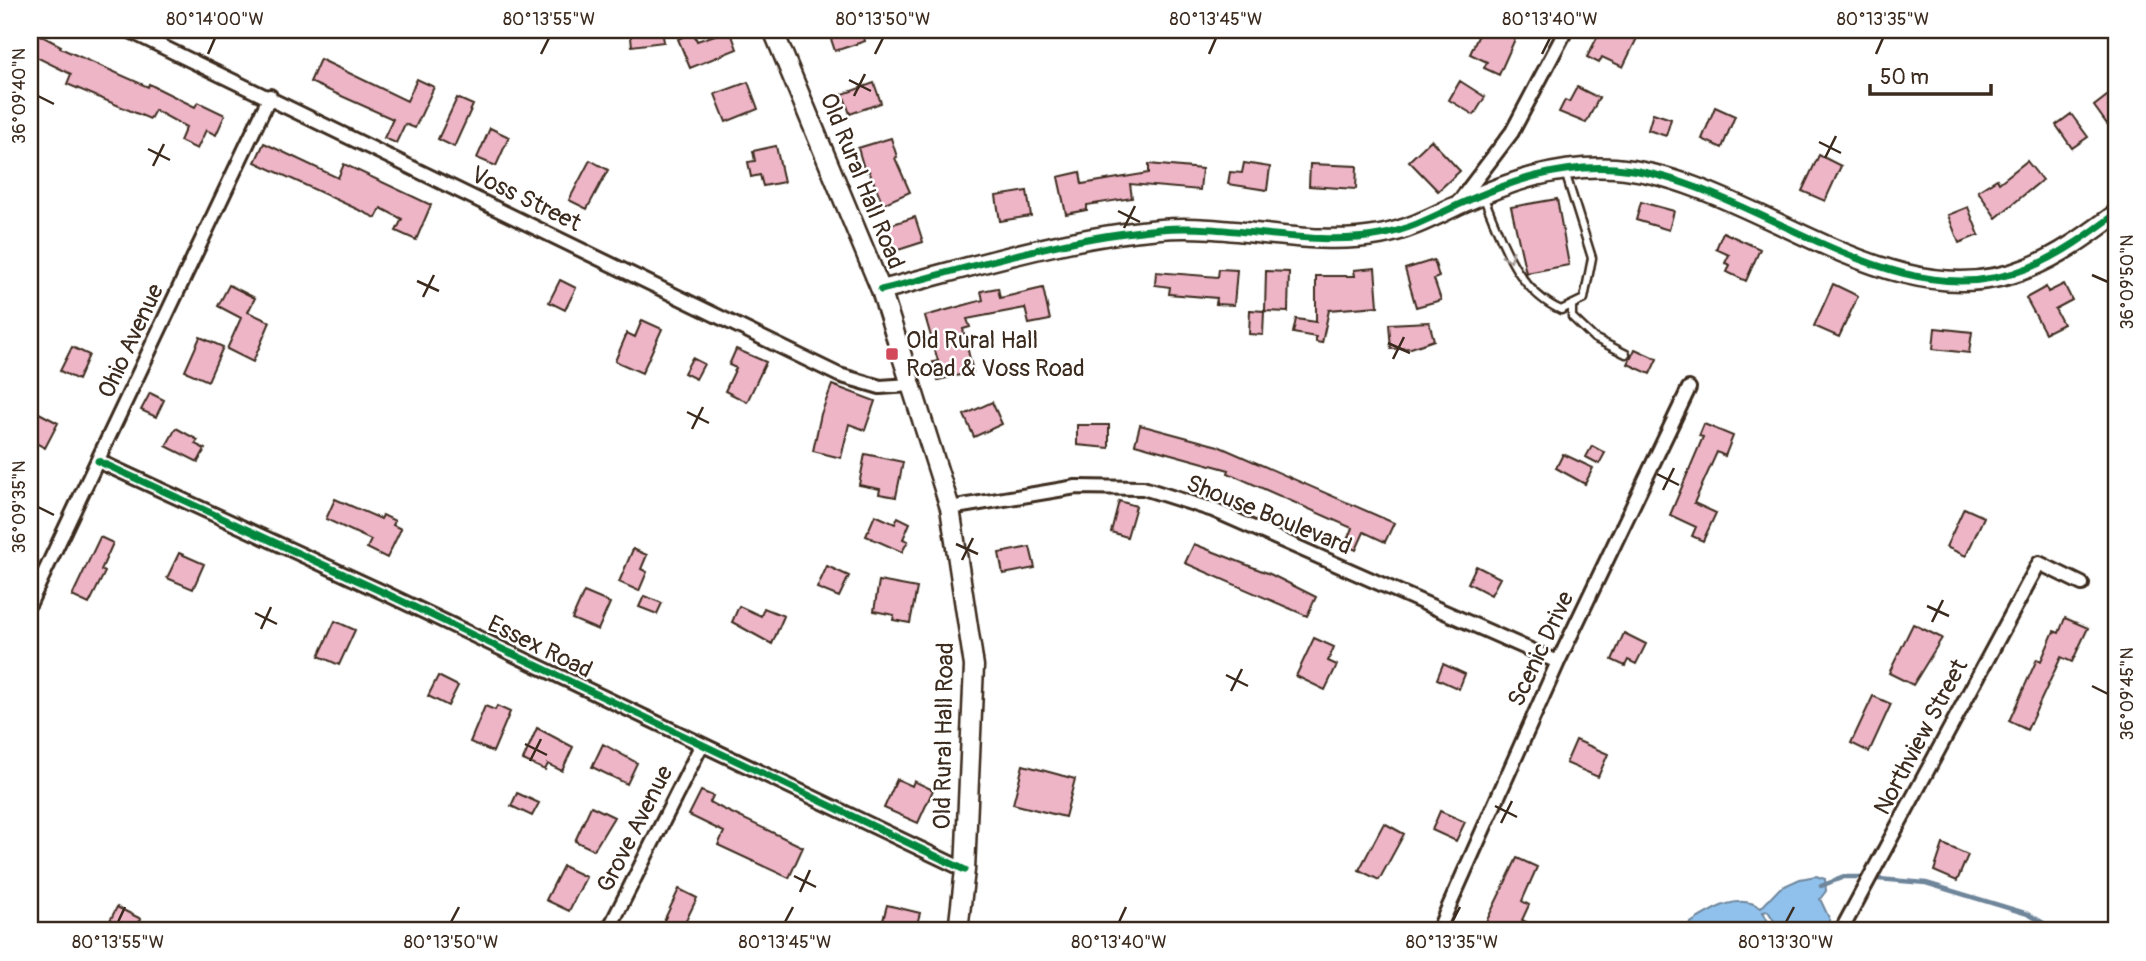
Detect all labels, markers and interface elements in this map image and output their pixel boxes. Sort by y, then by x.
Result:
text: 80°14'00"W [166,8,264,31]
text: 80°13'55"W [503,8,595,31]
text: 80°13'50"W [836,8,930,31]
text: 80°13'45"W [1170,8,1262,31]
text: 80°13'40"W [1502,8,1598,31]
text: 80°13'35"W [1837,8,1929,31]
text: 36°09'40"N [8,48,31,144]
scale bar [1870,52,1990,96]
text: 50 m [1880,64,1929,91]
street label: Old Rural Hall Road [813,89,911,273]
street label: Voss Street [466,160,586,238]
text: 36°09'50"N [2116,234,2139,330]
one-way arrow [1501,250,1515,262]
street label: Ohio Avenue [92,279,170,403]
place label: Old Rural Hall Road & Voss Road [906,326,1085,383]
marker: Old Rural Hall Road & Voss Road [884,346,900,362]
text: 36°09'35"N [8,461,31,553]
street label: Shouse Boulevard [1182,469,1356,561]
street label: Scenic Drive [1502,587,1580,711]
street label: Essex Road [483,609,597,685]
street label: Old Rural Hall Road [928,642,960,830]
text: 36°09'45"N [2116,647,2139,741]
street label: Northview Street [1868,654,1974,820]
street label: Grove Avenue [591,761,679,897]
text: 80°13'55"W [72,931,164,954]
text: 80°13'50"W [404,931,498,954]
text: 80°13'45"W [739,931,831,954]
text: 80°13'40"W [1071,931,1167,954]
text: 80°13'35"W [1406,931,1498,954]
text: 80°13'30"W [1739,931,1833,954]

